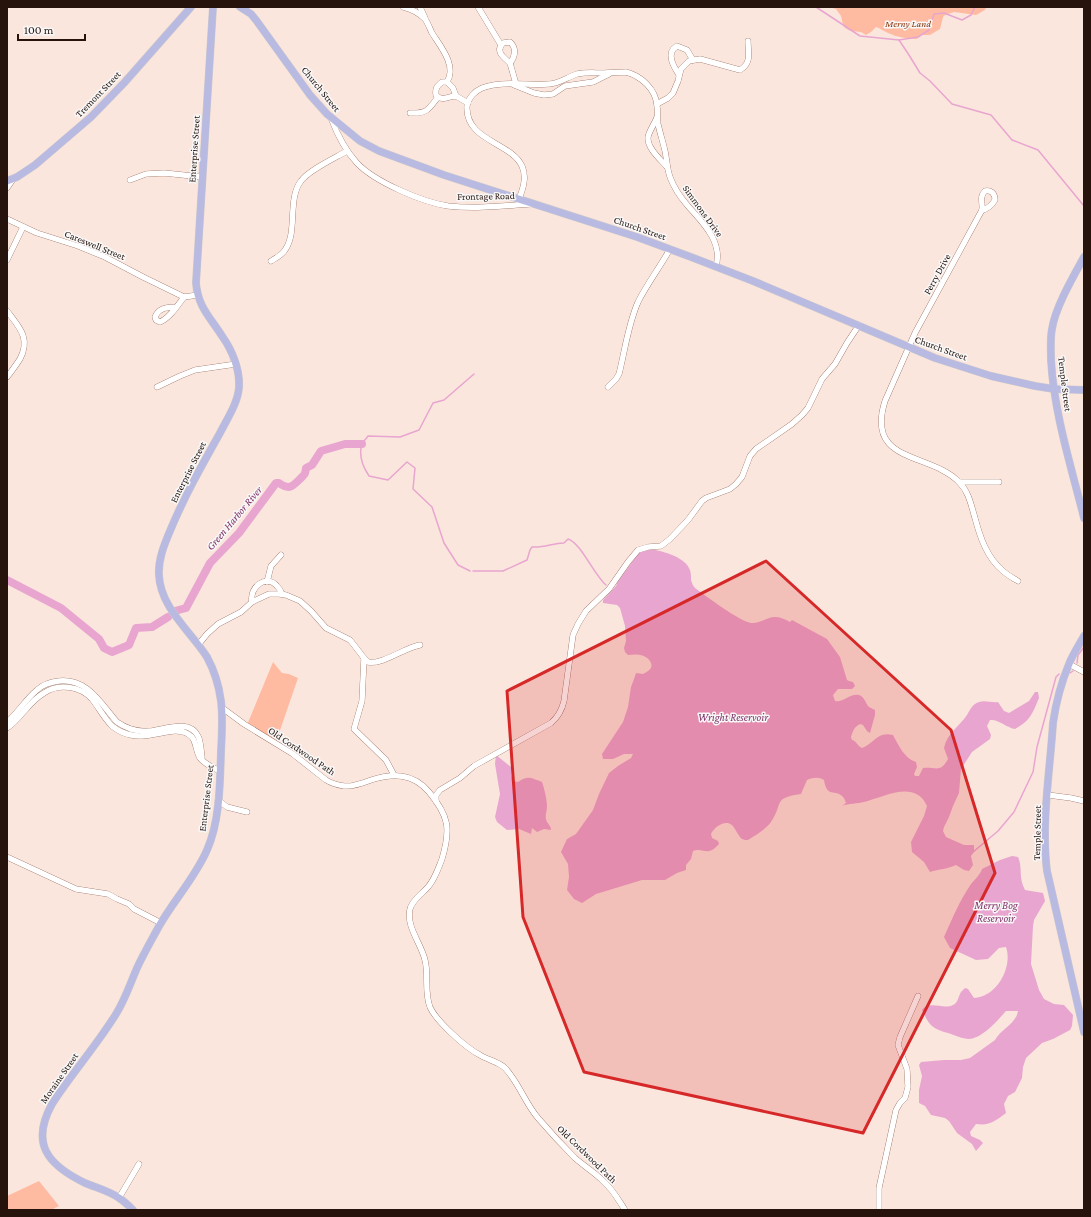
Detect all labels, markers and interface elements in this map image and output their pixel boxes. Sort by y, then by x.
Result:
scale bar [18,16,85,42]
park label: Merny Land [884,18,931,29]
text: 100 m [24,23,54,37]
street label: Church Street [300,64,343,114]
street label: Tremont Street [73,68,123,119]
street label: Enterprise Street [186,114,202,183]
street label: Simmons Drive [681,183,726,239]
street label: Frontage Road [457,190,516,202]
street label: Church Street [612,214,668,242]
street label: Careswell Street [63,228,128,262]
street label: Perry Drive [921,251,953,296]
street label: Church Street [913,333,969,363]
street label: Temple Street [1056,356,1074,413]
street label: Enterprise Street [168,439,208,504]
water label: Green Harbor River [204,483,265,552]
water label: Wright Reservoir [698,711,769,724]
street label: Old Cordwood Path [266,725,338,778]
street label: Enterprise Street [196,763,216,832]
street label: Temple Street [1031,805,1043,861]
water label: Merry Bog Reservoir [973,899,1019,924]
street label: Moraine Street [38,1050,81,1105]
street label: Old Cordwood Path [555,1123,619,1186]

